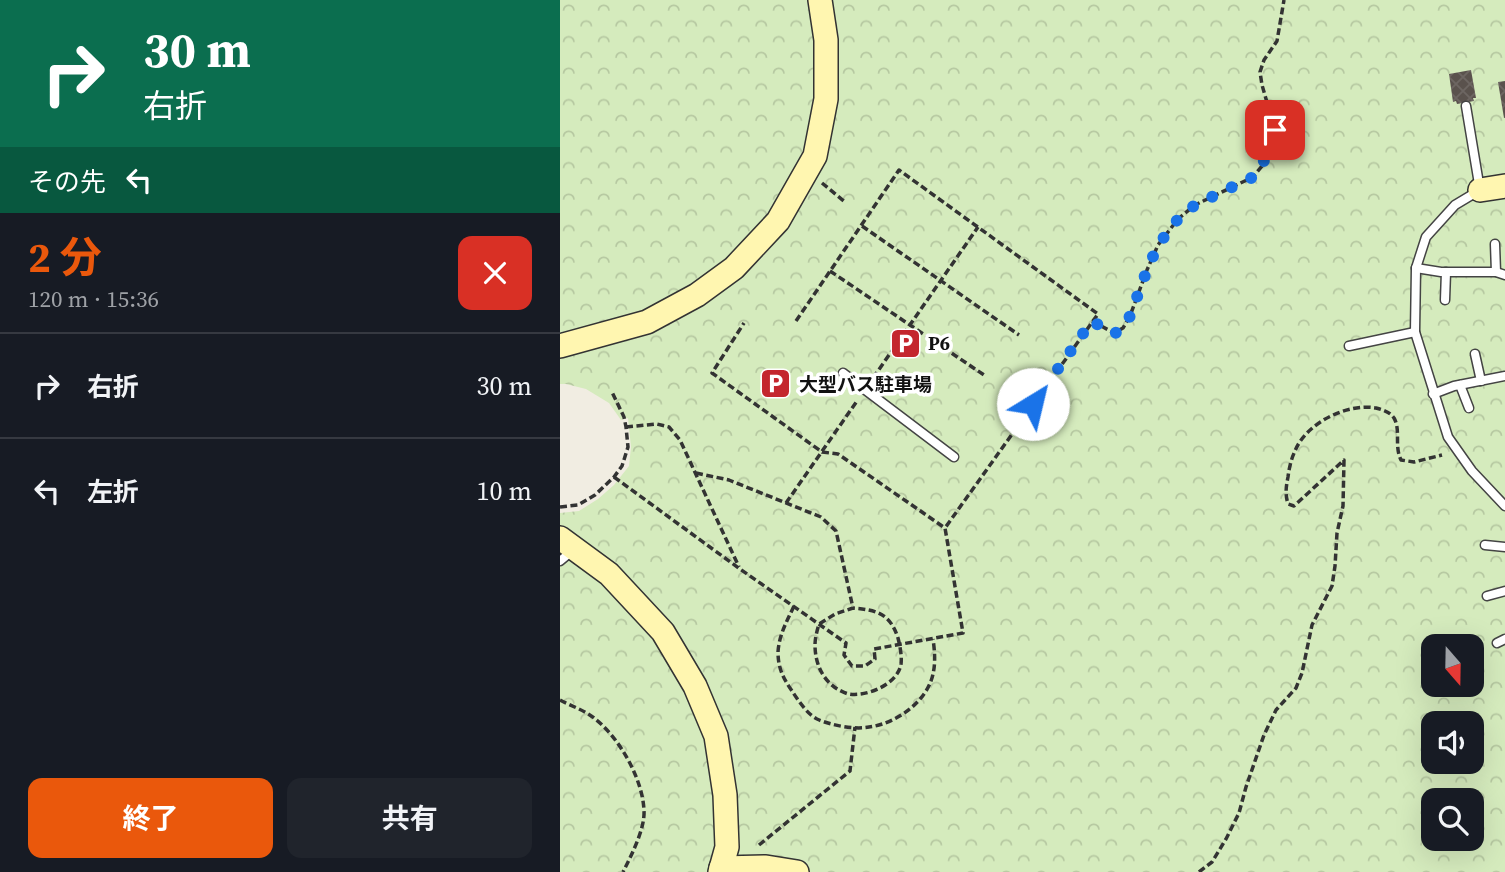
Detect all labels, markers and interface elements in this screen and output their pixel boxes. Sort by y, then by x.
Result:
text: 30 m [143,16,251,83]
icon: right [28,28,119,119]
text: 右折 [143,84,207,128]
pin [1245,100,1305,160]
icon: arrive [1256,111,1294,149]
icon: left [120,161,158,199]
text: その先 [28,164,106,200]
text: 2 分 [28,228,102,286]
button: close [458,236,532,310]
text: 120 m · 15:36 [28,283,159,315]
parking icon: P6 [888,326,922,360]
place label: P6 [928,330,950,356]
icon: right [28,367,66,405]
parking icon: 大型バス駐車場 [759,367,793,401]
position arrow [996,367,1070,441]
text: 30 m [477,368,532,404]
text: 右折 [87,369,139,405]
place label: 大型バス駐車場 [799,371,932,397]
icon: left [28,472,66,510]
text: 10 m [477,473,532,509]
text: 左折 [87,474,139,510]
north arrow [1421,634,1484,696]
map controls [1421,634,1484,851]
button: sound [1421,711,1484,774]
button: 終了 [28,778,273,858]
button: 共有 [287,778,532,858]
button: search [1421,788,1484,851]

